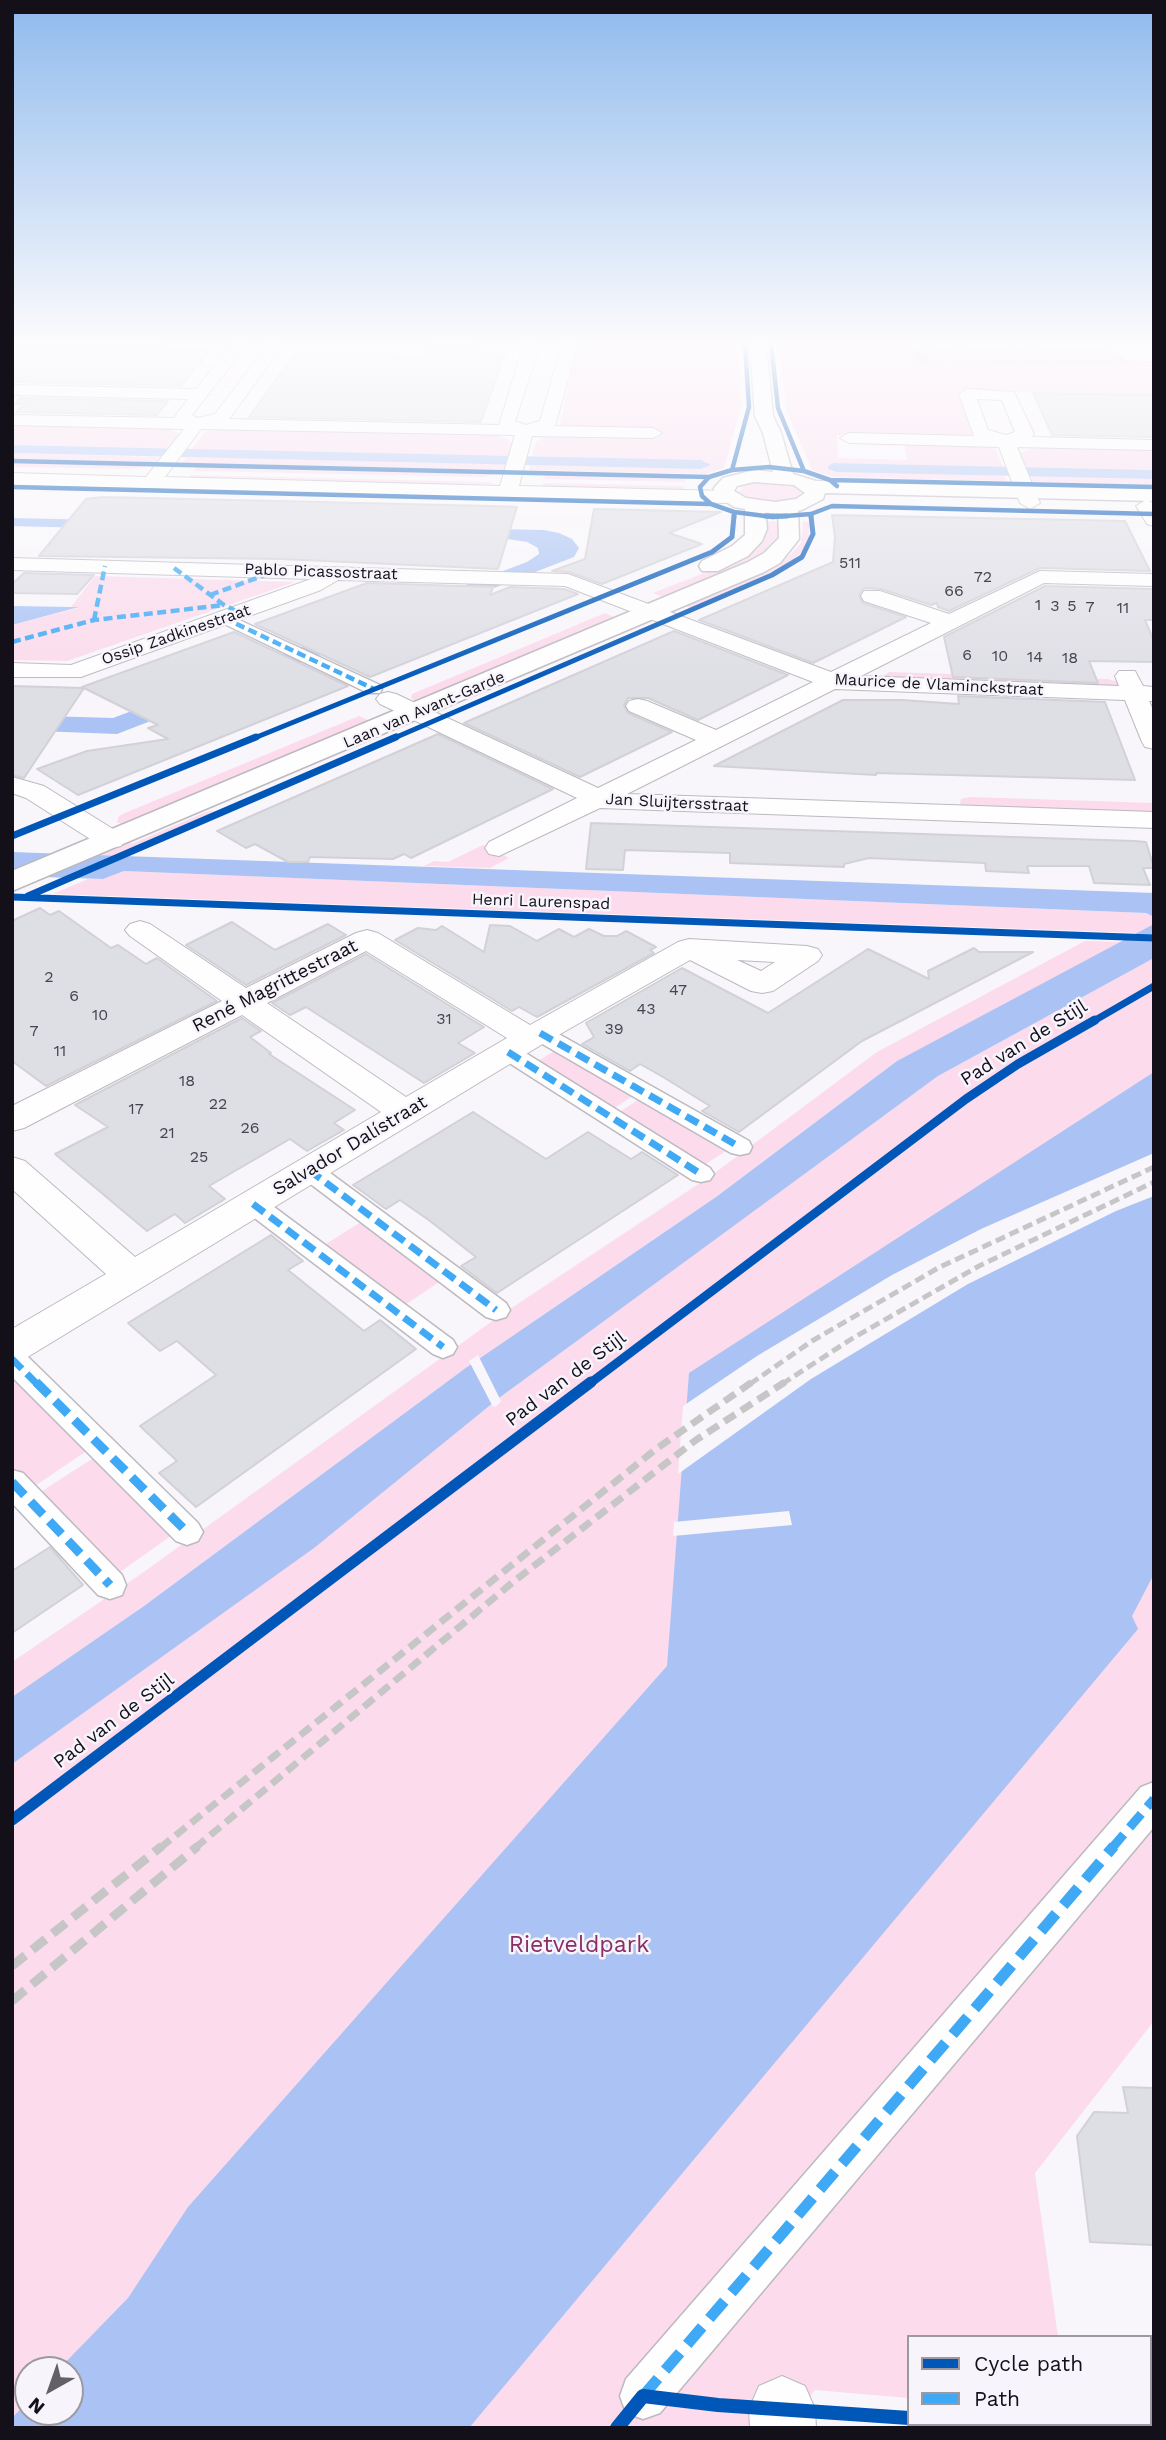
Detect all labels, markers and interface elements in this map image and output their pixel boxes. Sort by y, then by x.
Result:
house number: 511 [839,553,861,573]
street label: Pablo Picassostraat [244,560,398,584]
house number: 72 [974,567,992,587]
house number: 66 [944,581,964,601]
house number: 1 [1035,595,1041,615]
house number: 3 [1050,596,1060,616]
house number: 5 [1067,596,1077,616]
house number: 7 [1086,597,1094,617]
house number: 11 [1117,598,1129,618]
street label: Ossip Zadkinestraat [99,601,253,669]
house number: 6 [962,645,972,665]
house number: 10 [992,646,1008,666]
house number: 14 [1027,647,1043,667]
house number: 18 [1062,648,1078,668]
street label: Laan van Avant-Garde [340,667,508,753]
street label: Maurice de Vlaminckstraat [834,670,1044,700]
street label: Jan Sluijtersstraat [605,790,749,816]
street label: Henri Laurenspad [471,890,611,914]
street label: René Magrittestraat [189,934,361,1038]
house number: 2 [44,967,54,987]
house number: 47 [669,980,687,1000]
house number: 6 [69,986,79,1006]
street label: Pad van de Stijl [957,995,1091,1091]
house number: 43 [636,999,656,1019]
house number: 10 [92,1005,108,1025]
house number: 31 [436,1009,452,1029]
house number: 39 [604,1019,624,1039]
house number: 7 [30,1021,38,1041]
house number: 11 [54,1041,66,1061]
house number: 18 [179,1071,195,1091]
street label: Salvador Dalístraat [269,1091,431,1201]
house number: 22 [209,1094,227,1114]
house number: 17 [128,1099,144,1119]
house number: 26 [240,1118,260,1138]
house number: 21 [159,1123,175,1143]
house number: 25 [190,1147,208,1167]
street label: Pad van de Stijl [501,1326,631,1432]
street label: Pad van de Stijl [49,1668,179,1774]
park label: Rietveldpark [509,1931,649,1959]
legend [907,2335,1152,2426]
text: Cycle path [974,2351,1083,2376]
north arrow [14,2356,84,2426]
text: Path [974,2386,1020,2411]
text: N [24,2393,49,2419]

